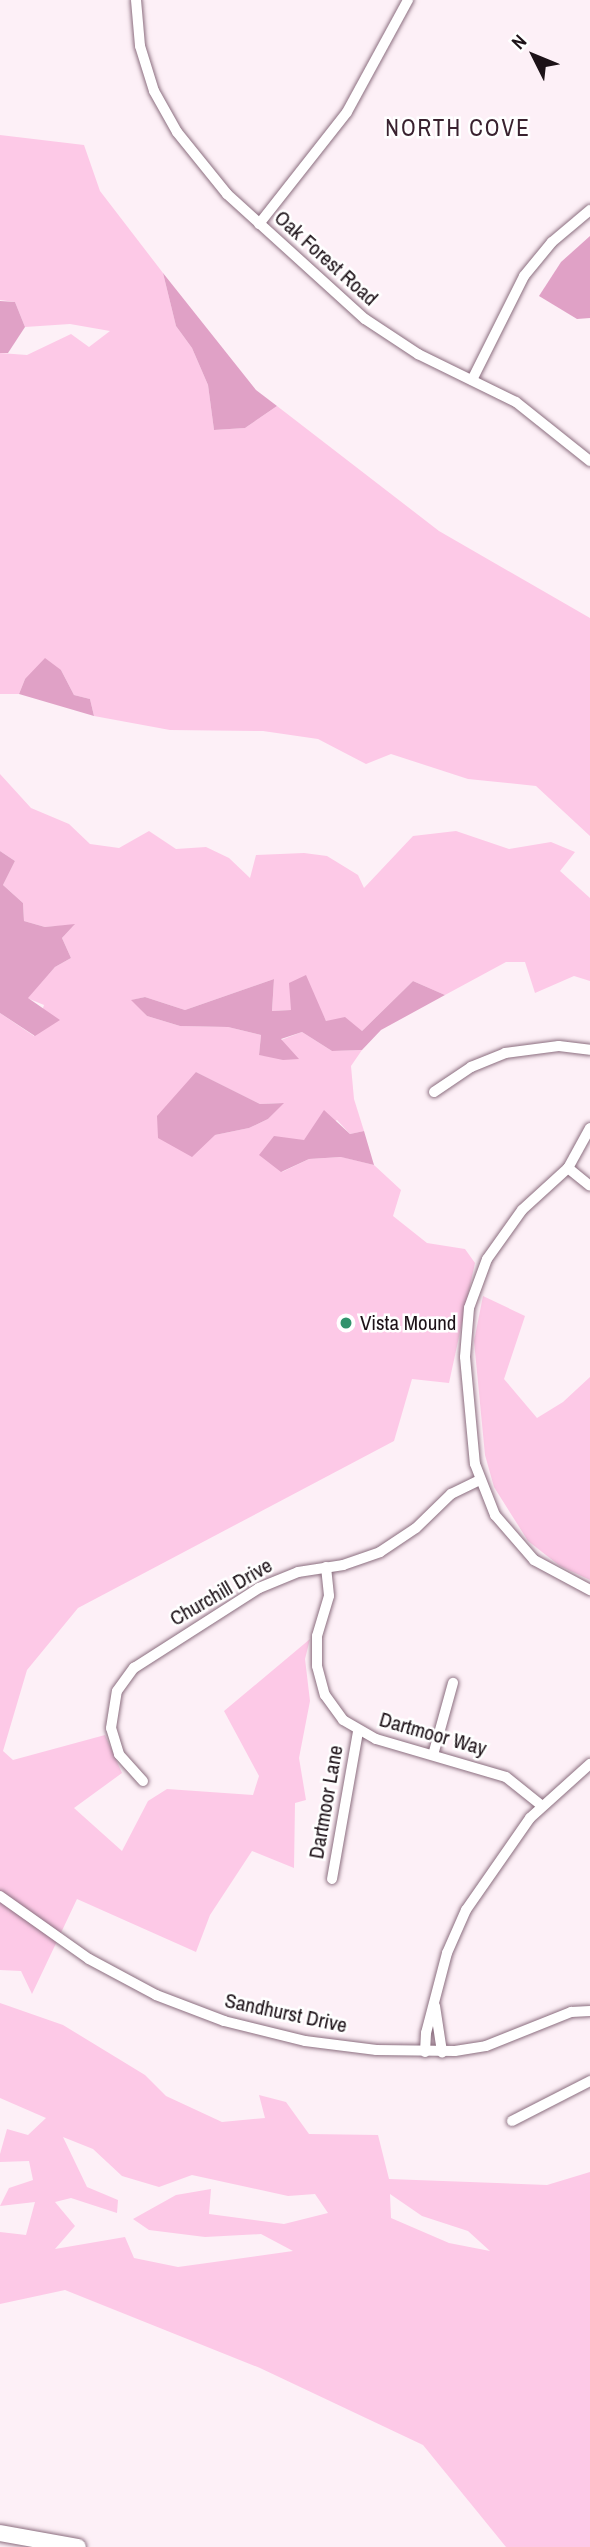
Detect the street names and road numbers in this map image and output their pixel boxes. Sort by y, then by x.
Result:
street label: Oak Forest Road [269,205,383,311]
street label: Churchill Drive [165,1553,277,1631]
street label: Dartmoor Way [376,1707,490,1761]
street label: Dartmoor Lane [304,1743,348,1861]
street label: Sandhurst Drive [223,1988,349,2038]

